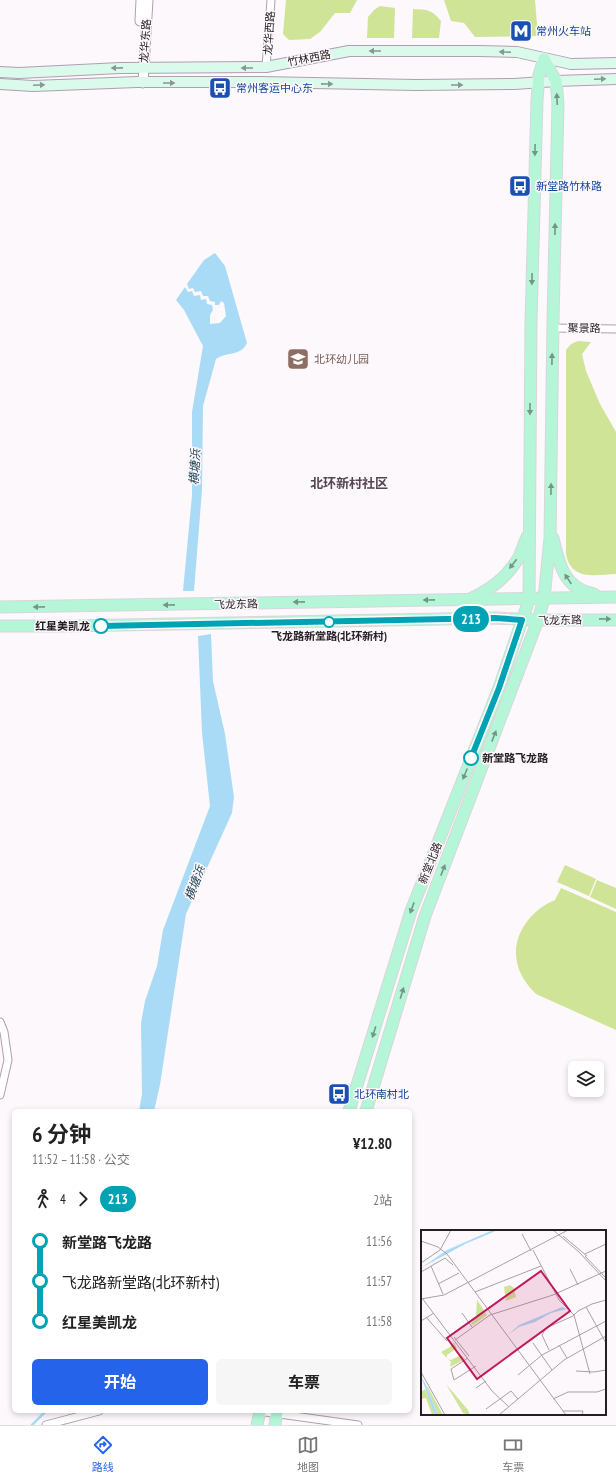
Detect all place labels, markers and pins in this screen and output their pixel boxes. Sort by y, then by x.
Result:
metro station icon: 常州火车站 [508,18,534,44]
place label: 常州火车站 [536,24,591,38]
bus stop icon: 常州客运中心东 [207,75,233,101]
place label: 常州客运中心东 [236,81,313,95]
bus stop icon: 新堂路竹林路 [507,173,533,199]
place label: 新堂路竹林路 [536,179,602,193]
school or university icon: 北环幼儿园 [285,346,311,372]
place label: 北环幼儿园 [314,352,369,366]
marker: 飞龙路新堂路(北环新村) [323,616,335,628]
marker: 红星美凯龙 [93,618,109,634]
place label: 红星美凯龙 [35,619,90,633]
place label: 飞龙路新堂路(北环新村) [271,629,387,643]
marker: 新堂路飞龙路 [463,750,479,766]
place label: 新堂路飞龙路 [482,751,549,765]
bus stop icon: 北环南村北 [326,1081,352,1107]
place label: 北环南村北 [354,1087,409,1101]

